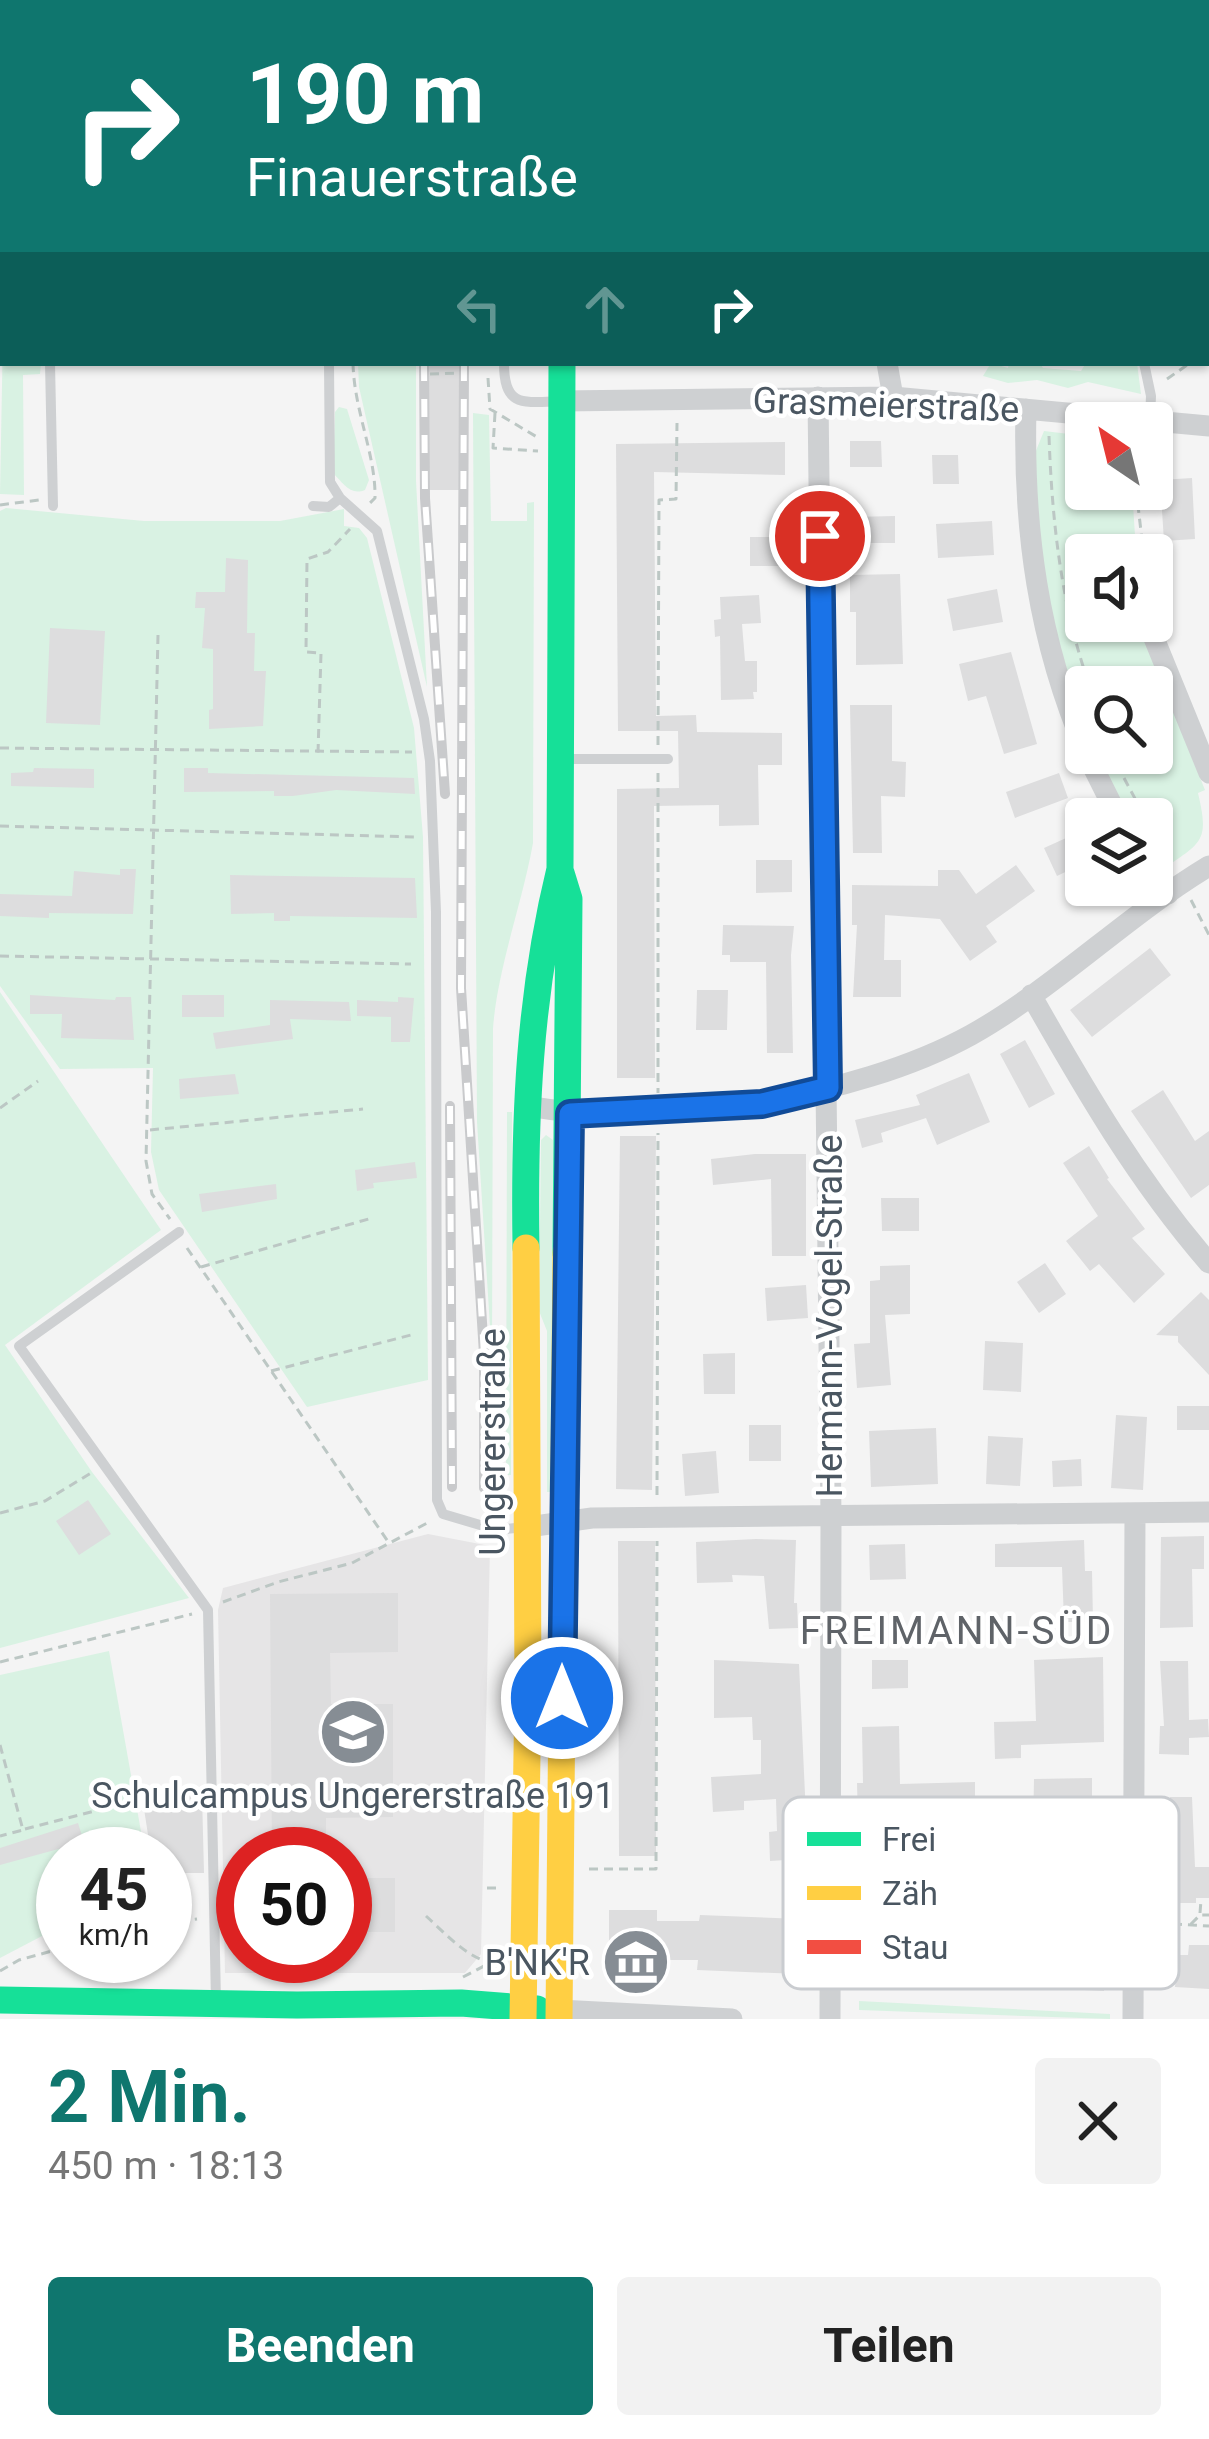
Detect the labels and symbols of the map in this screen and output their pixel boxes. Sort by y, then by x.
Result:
street label: Grasmeierstraße [752,379,1020,431]
north arrow [1065,402,1173,510]
pin [769,485,871,587]
street label: Hermann-Vogel-Straße [809,1134,851,1498]
street label: Ungererstraße [472,1328,514,1556]
district label: FREIMANN-SÜD [800,1608,1114,1654]
position arrow [499,1635,625,1761]
school or university icon: Schulcampus Ungererstraße 191 [318,1697,388,1767]
place label: Schulcampus Ungererstraße 191 [91,1775,615,1817]
legend [783,1797,1179,1989]
text: Frei [882,1820,936,1859]
speed limit sign: 50 [216,1827,372,1983]
text: Zäh [882,1874,938,1913]
museum icon: B'NK'R [601,1927,671,1997]
text: Stau [882,1928,949,1967]
place label: B'NK'R [485,1942,590,1984]

